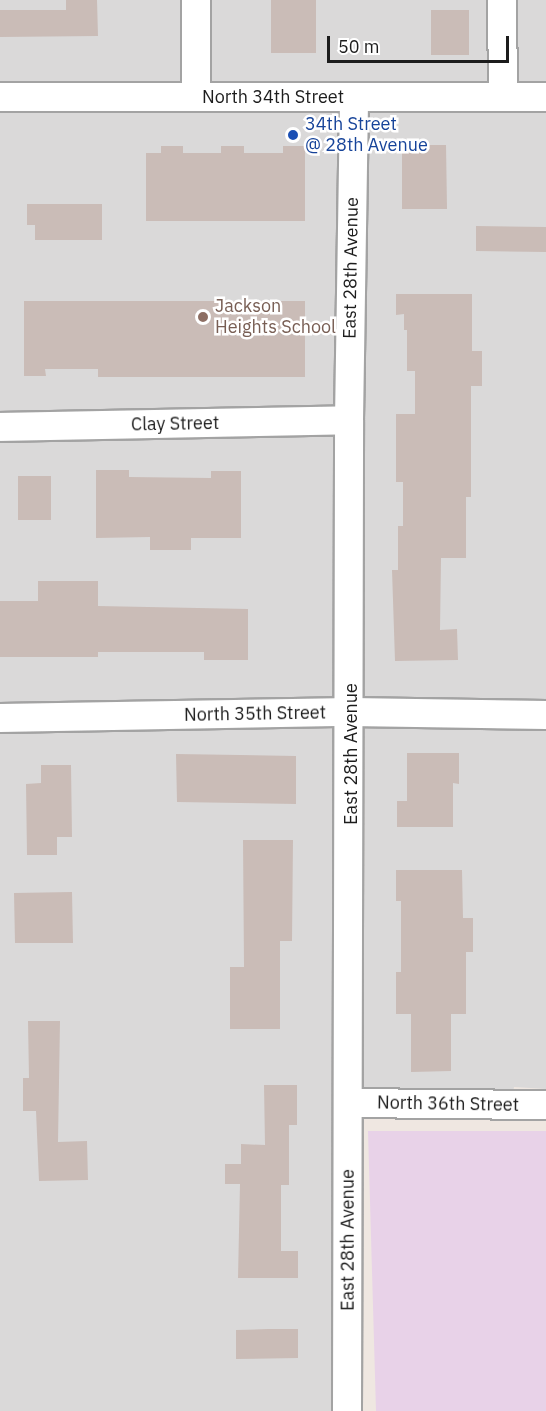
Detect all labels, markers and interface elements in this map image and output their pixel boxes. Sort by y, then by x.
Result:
scale bar [330,24,512,62]
text: 50 m [338,35,380,58]
street label: North 34th Street [202,86,344,108]
place label: 34th Street @ 28th Avenue [305,114,428,156]
marker: 34th Street @ 28th Avenue [286,128,300,142]
street label: East 28th Avenue [339,197,363,339]
place label: Jackson Heights School [215,296,336,338]
marker: Jackson Heights School [196,310,210,324]
street label: Clay Street [131,412,219,436]
street label: East 28th Avenue [340,683,362,825]
street label: North 35th Street [184,702,326,726]
street label: North 36th Street [377,1092,519,1116]
street label: East 28th Avenue [337,1169,359,1311]

